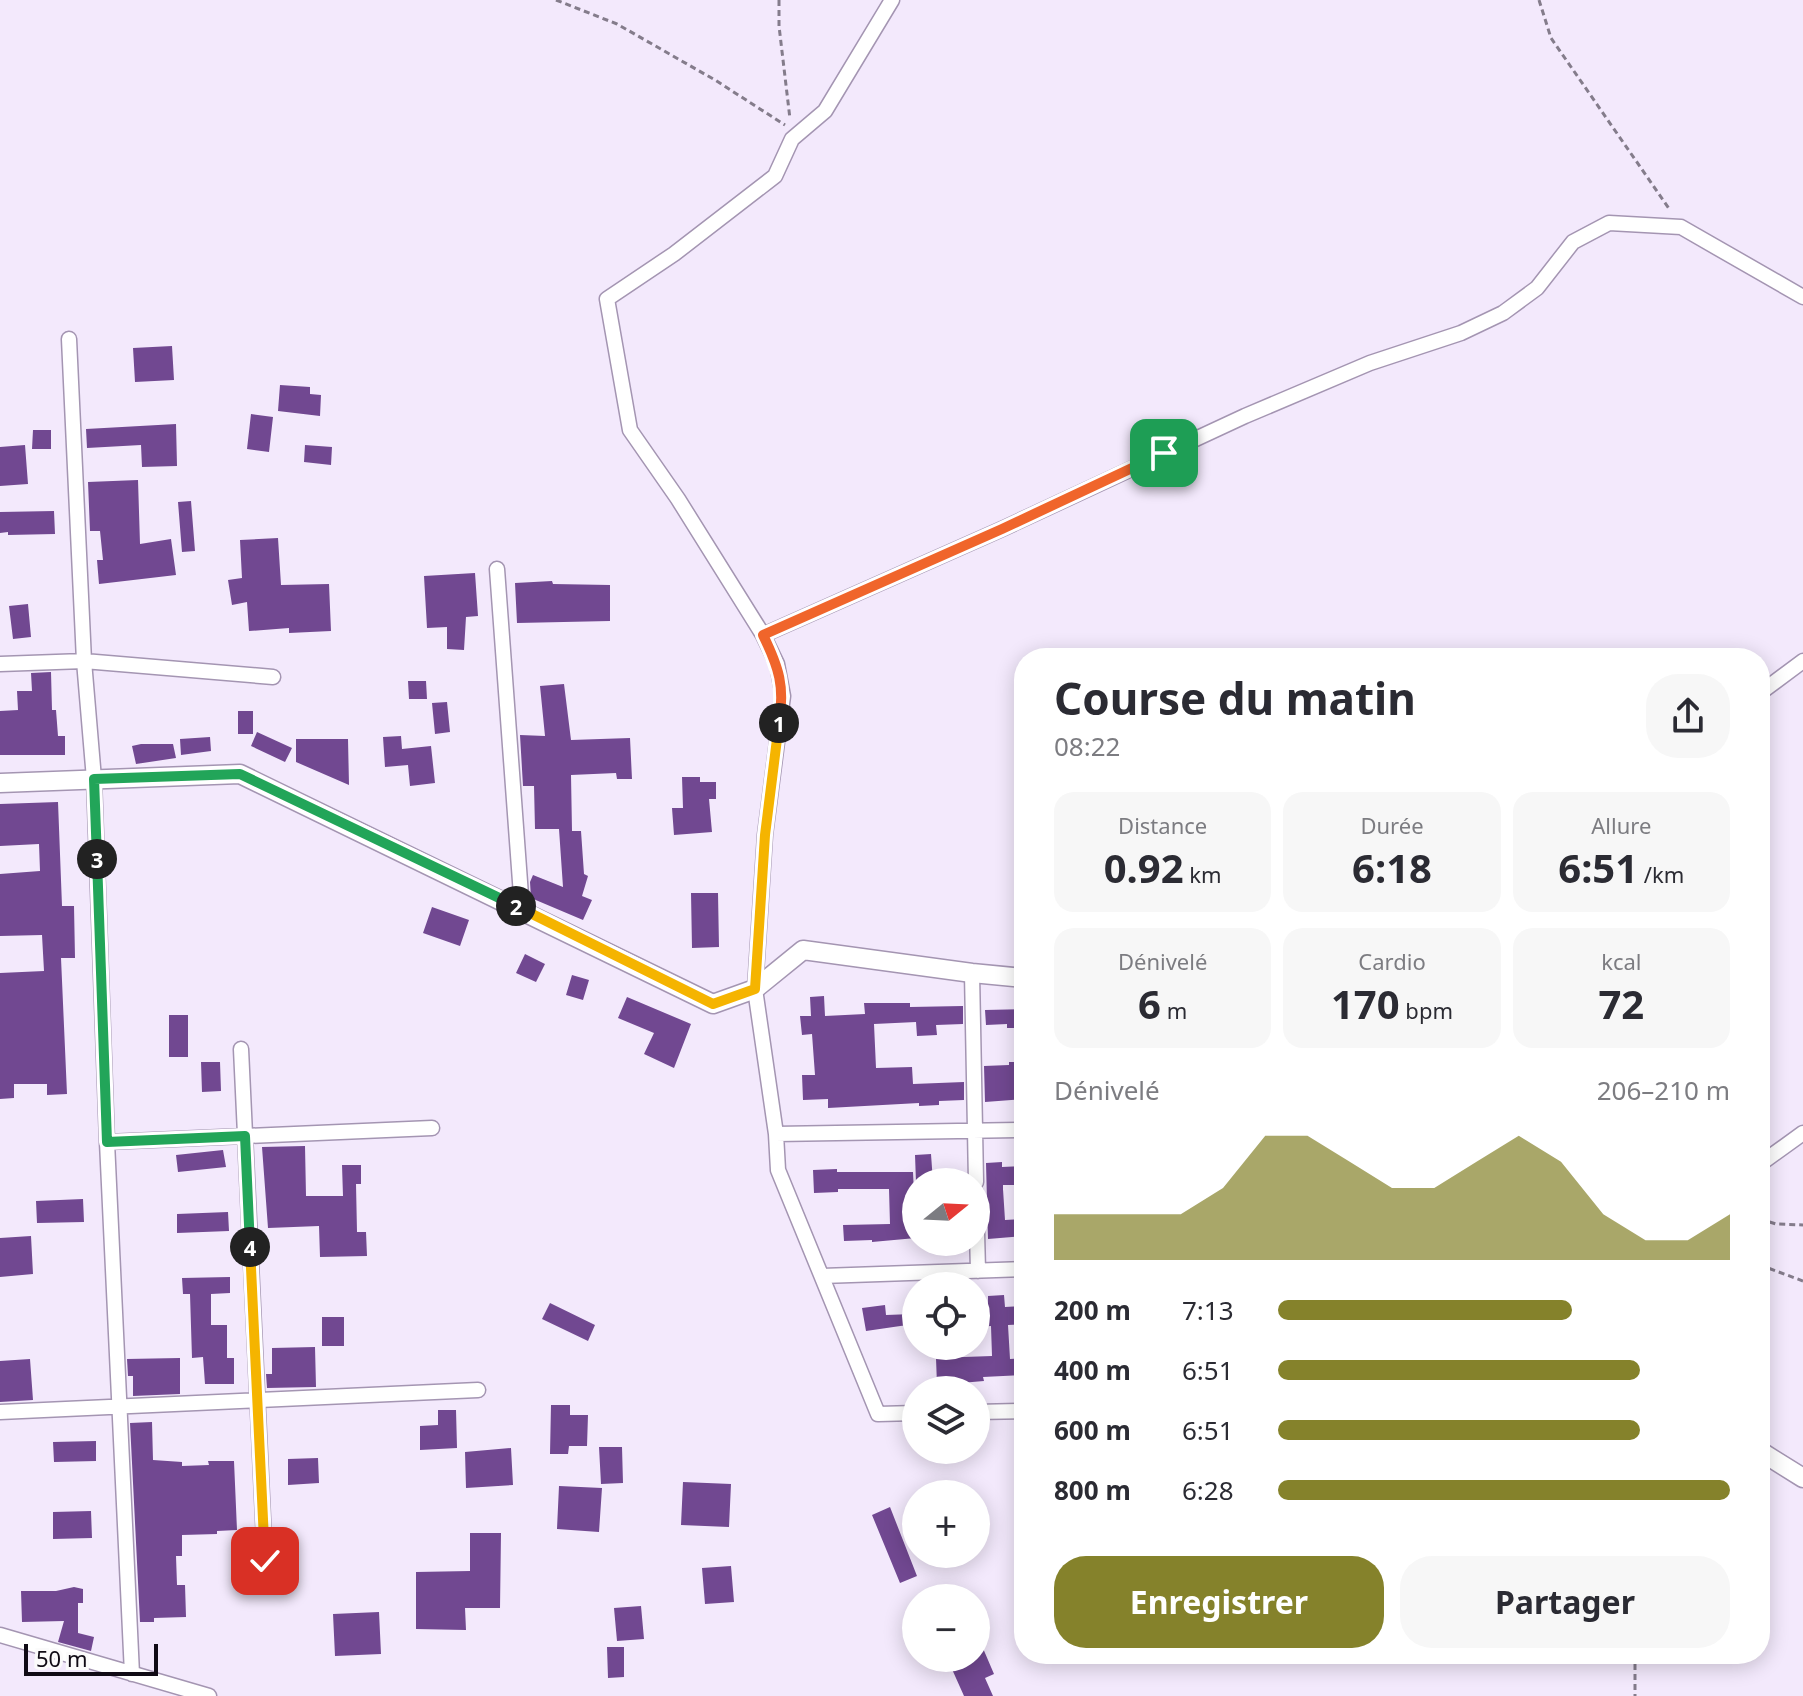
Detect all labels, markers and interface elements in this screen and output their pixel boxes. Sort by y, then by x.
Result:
pin [1130,419,1198,487]
icon: arrive [1142,431,1186,475]
text: Course du matin [1054,668,1416,728]
button: share [1646,674,1730,758]
pin: 1 [759,703,799,743]
text: 1 [773,708,785,738]
text: 08:22 [1054,728,1120,764]
text: Distance [1118,810,1207,840]
text: Durée [1360,810,1424,840]
text: Allure [1591,810,1651,840]
pin: 3 [77,839,117,879]
text: 0.92 [1104,840,1184,895]
text: 6:18 [1352,840,1432,895]
text: 6:51 [1558,840,1638,895]
text: 3 [91,844,103,874]
text: km [1184,859,1222,889]
text: /km [1638,859,1684,889]
pin: 2 [496,886,536,926]
text: 2 [510,891,522,921]
text: Dénivelé [1118,946,1207,976]
text: Cardio [1358,946,1426,976]
text: kcal [1601,946,1641,976]
text: 6 [1138,976,1161,1031]
text: 170 [1331,976,1400,1031]
text: 72 [1598,976,1644,1031]
text: m [1161,995,1187,1025]
text: bpm [1400,995,1453,1025]
text: Dénivelé [1054,1072,1160,1108]
text: 206–210 m [1597,1072,1730,1108]
north arrow [902,1168,990,1256]
map controls [902,1168,990,1672]
pin: 4 [230,1227,270,1267]
text: 4 [244,1232,256,1262]
button: locate [902,1272,990,1360]
text: 200 m [1054,1292,1131,1328]
text: 7:13 [1182,1292,1234,1328]
text: 400 m [1054,1352,1131,1388]
text: 6:51 [1182,1352,1234,1388]
button: layers [902,1376,990,1464]
text: 600 m [1054,1412,1131,1448]
text: 6:51 [1182,1412,1234,1448]
text: 800 m [1054,1472,1131,1508]
text: 6:28 [1182,1472,1234,1508]
button: + [902,1480,990,1568]
pin [231,1527,299,1595]
icon: check [243,1539,287,1583]
button: Enregistrer [1054,1556,1384,1648]
button: Partager [1400,1556,1730,1648]
button: − [902,1584,990,1672]
scale bar [24,1640,158,1676]
text: 50 m [36,1643,87,1673]

